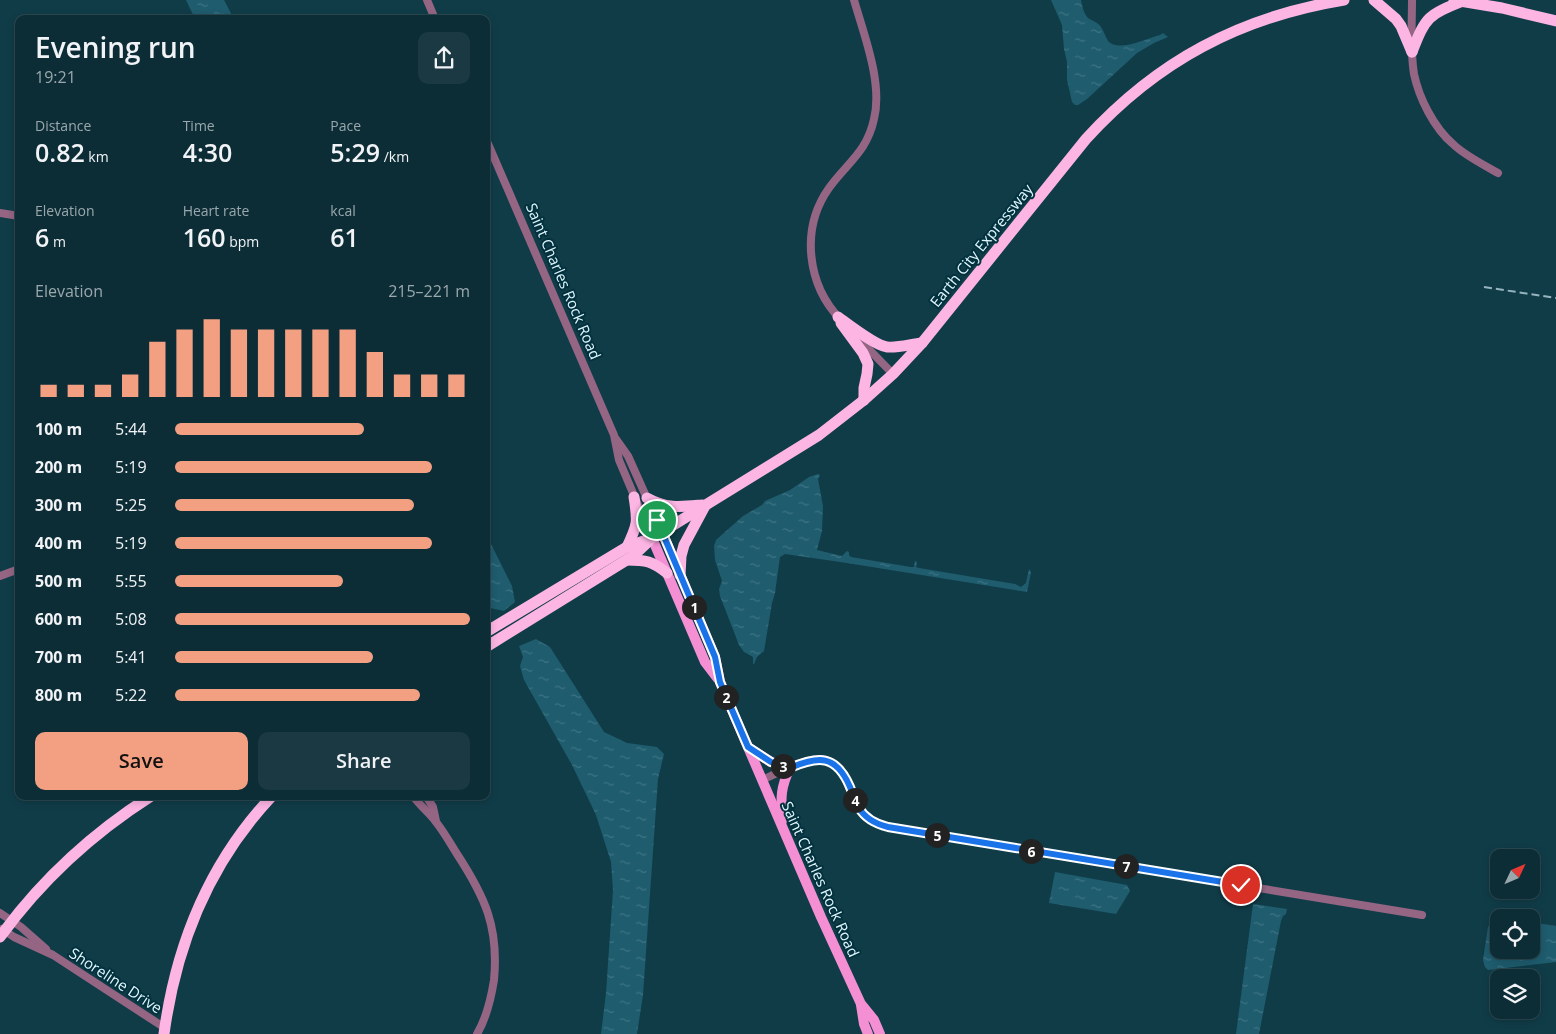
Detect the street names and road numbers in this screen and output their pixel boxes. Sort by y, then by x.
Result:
street label: Earth City Expressway [925,179,1037,311]
street label: Saint Charles Rock Road [522,200,606,362]
street label: Saint Charles Rock Road [778,798,864,960]
street label: Shoreline Drive [66,943,166,1017]

